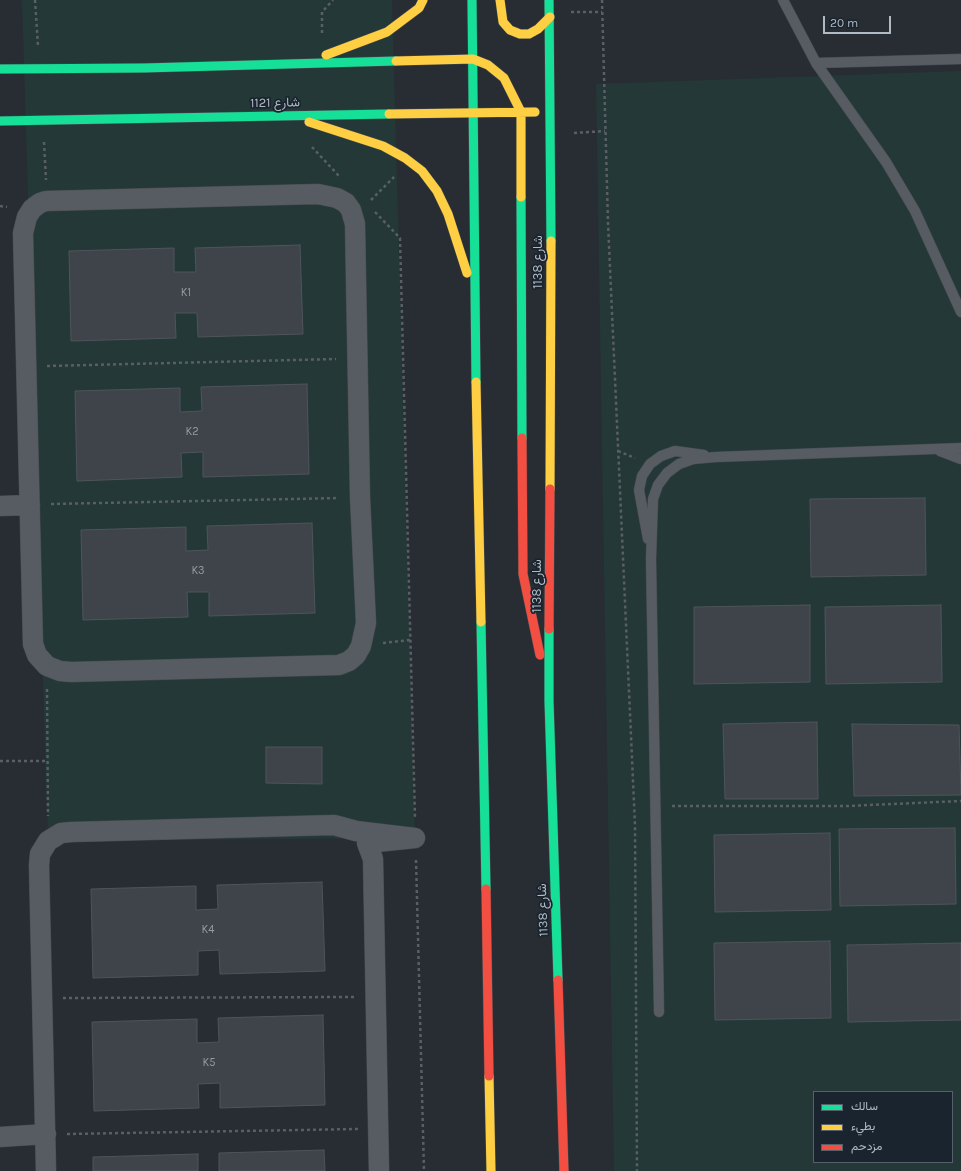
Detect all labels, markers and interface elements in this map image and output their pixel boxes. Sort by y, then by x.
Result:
scale bar [825,8,893,34]
text: 20 m [830,16,858,30]
street label: شارع 1121 [250,95,300,111]
street label: شارع 1138 [530,235,546,289]
house number: K1 [181,286,191,300]
house number: K2 [185,425,199,439]
street label: شارع 1138 [529,559,545,613]
house number: K3 [191,564,205,578]
street label: شارع 1138 [534,883,552,937]
house number: K4 [202,923,214,937]
house number: K5 [203,1056,215,1070]
legend [813,1091,953,1163]
text: سالك [851,1099,878,1113]
text: بطيء [851,1119,875,1133]
text: مزدحم [851,1139,882,1153]

